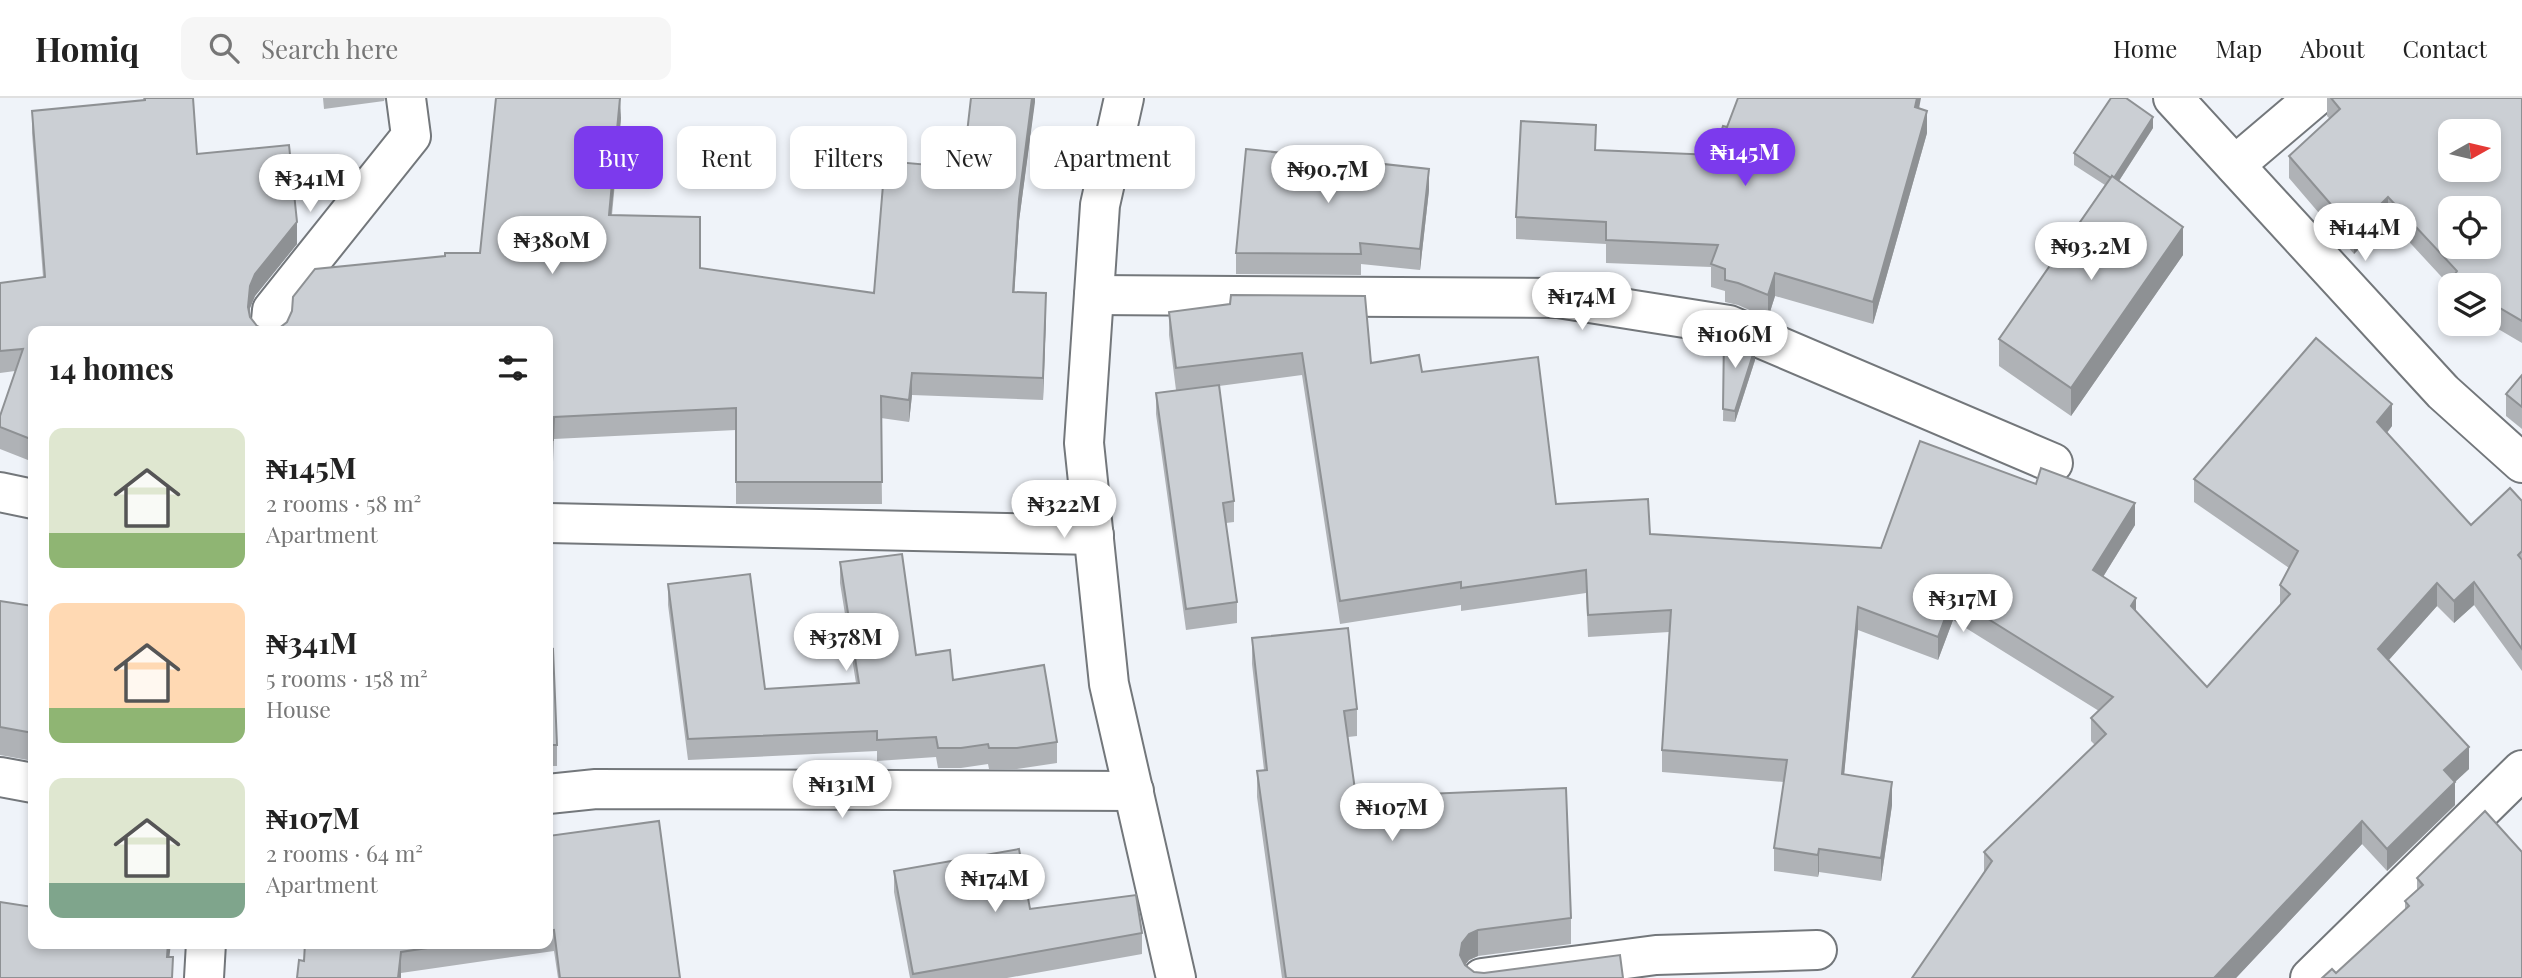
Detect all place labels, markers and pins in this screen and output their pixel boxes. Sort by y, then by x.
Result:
pin: ₦145M [1696,129,1794,188]
pin: ₦90.7M [1271,146,1385,205]
pin: ₦341M [261,155,359,214]
pin: ₦144M [2316,204,2414,263]
pin: ₦380M [503,216,601,276]
pin: ₦93.2M [2034,222,2148,282]
pin: ₦174M [1533,272,1631,332]
pin: ₦106M [1686,310,1784,370]
pin: ₦322M [1015,480,1113,540]
pin: ₦317M [1914,574,2012,634]
pin: ₦378M [797,614,895,673]
pin: ₦131M [793,760,891,820]
pin: ₦107M [1343,784,1441,843]
pin: ₦174M [946,854,1044,914]

